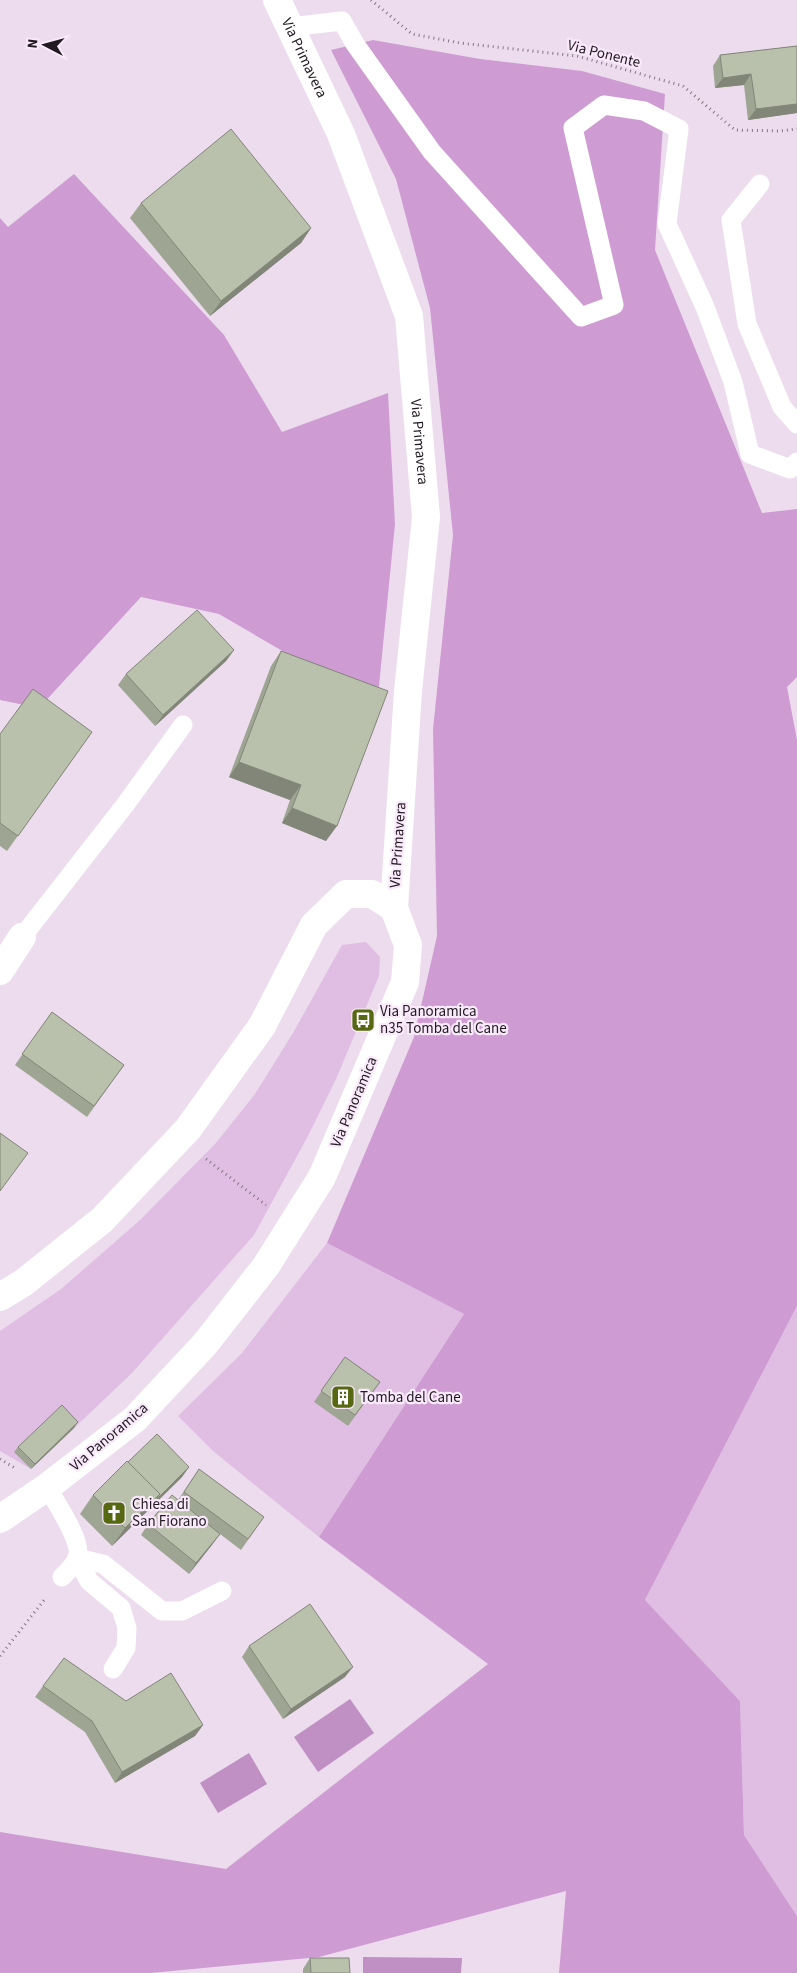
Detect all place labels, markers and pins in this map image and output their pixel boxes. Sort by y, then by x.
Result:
place label: Via Panoramica n35 Tomba del Cane [380,1001,507,1039]
bus stop icon: Via Panoramica n35 Tomba del Cane [350,1007,376,1033]
building icon: Tomba del Cane [330,1384,356,1410]
place label: Tomba del Cane [360,1387,461,1408]
place label: Chiesa di San Fiorano [132,1494,207,1532]
church icon: Chiesa di San Fiorano [101,1500,127,1526]

